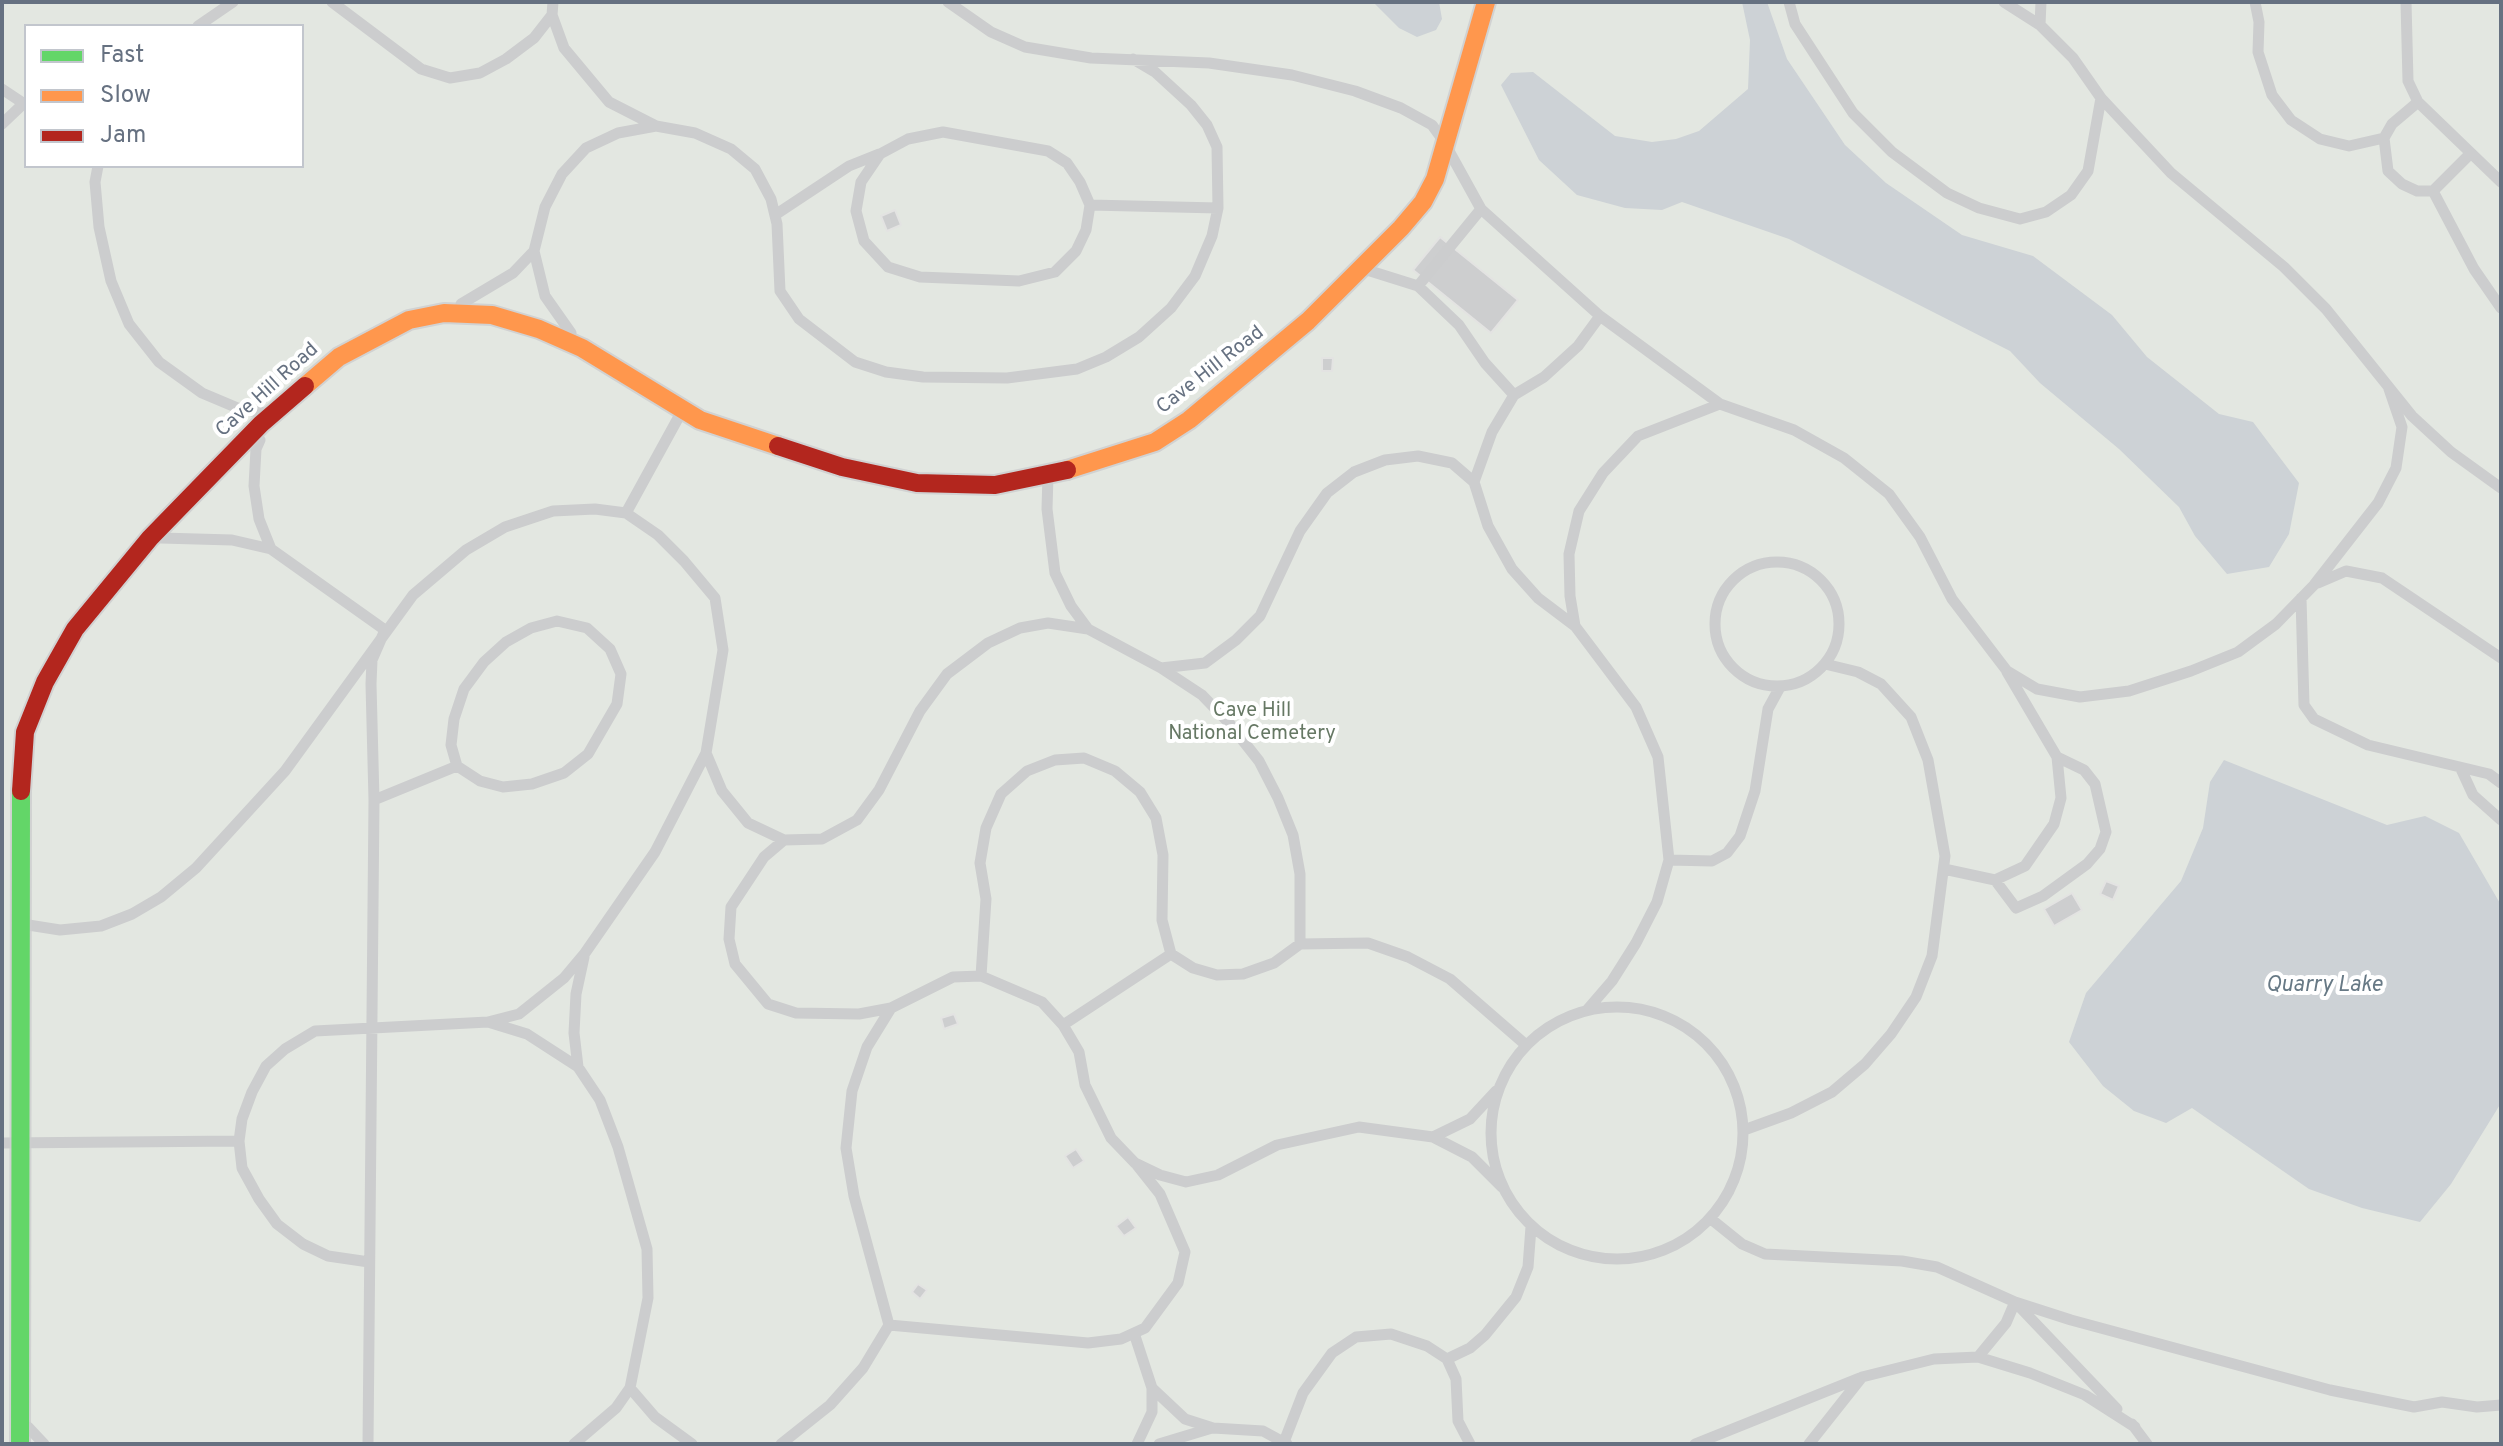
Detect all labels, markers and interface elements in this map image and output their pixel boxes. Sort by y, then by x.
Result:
legend [24,24,304,168]
text: Fast [100,41,144,71]
text: Slow [100,81,151,111]
text: Jam [100,121,146,151]
street label: Cave Hill Road [1153,322,1269,420]
street label: Cave Hill Road [212,339,324,443]
park label: Cave Hill National Cemetery [1168,700,1336,747]
water label: Quarry Lake [2266,974,2382,1000]

